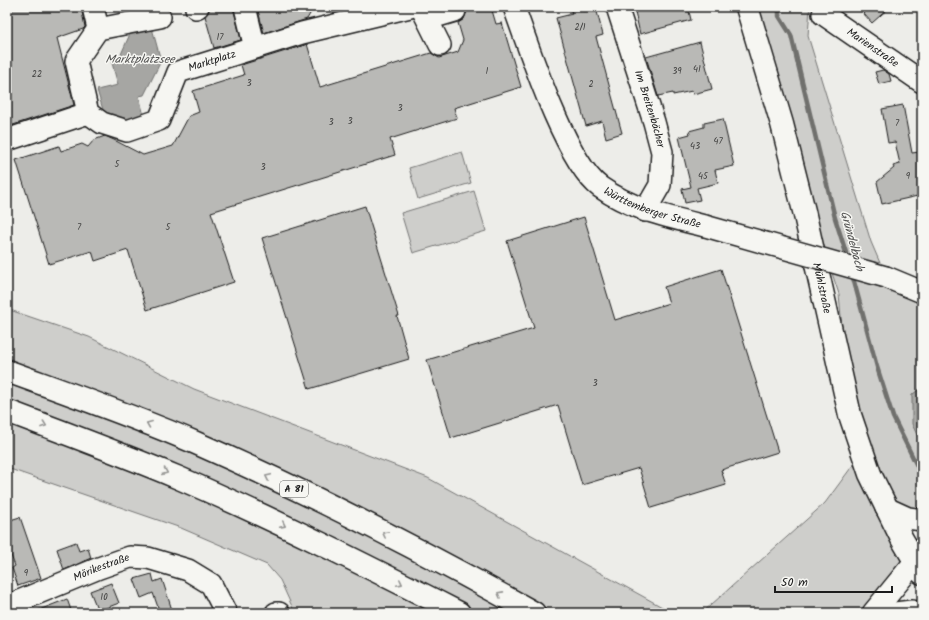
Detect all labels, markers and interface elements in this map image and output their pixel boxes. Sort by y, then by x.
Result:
house number: 2/1 [574,20,586,35]
street label: Marienstraße [843,24,902,72]
house number: 17 [217,30,224,45]
street label: Marktplatz [186,45,238,77]
water label: Marktplatzsee [105,50,176,69]
house number: 41 [693,62,701,77]
house number: 1 [486,64,489,79]
house number: 39 [672,64,682,79]
house number: 22 [32,67,42,82]
street label: Im Breitenbächer [629,68,670,151]
house number: 3 [246,76,252,91]
house number: 2 [588,77,594,92]
house number: 3 [397,101,403,116]
house number: 3 [347,114,353,129]
house number: 3 [328,115,334,130]
house number: 7 [895,116,900,131]
house number: 47 [713,134,723,149]
house number: 43 [690,139,700,154]
house number: 5 [115,157,121,172]
house number: 3 [260,160,266,175]
house number: 45 [698,169,709,184]
house number: 9 [906,169,911,184]
street label: Württemberger Straße [600,182,703,234]
water label: Gründelbach [835,209,870,275]
house number: 7 [77,220,82,235]
house number: 5 [166,220,172,235]
street label: Mühlstraße [807,261,836,315]
house number: 3 [592,376,598,391]
one-way arrow [40,420,47,428]
one-way arrow [146,421,153,429]
one-way arrow [160,467,168,475]
one-way arrow [265,474,273,482]
road number: A 81 [280,481,308,497]
one-way arrow [279,520,287,528]
one-way arrow [382,531,389,539]
street label: Mörikestraße [70,549,132,587]
house number: 9 [24,566,29,581]
scale bar [775,568,892,594]
text: 50 m [781,573,808,592]
one-way arrow [396,578,403,585]
house number: 10 [100,590,108,605]
one-way arrow [497,591,504,599]

